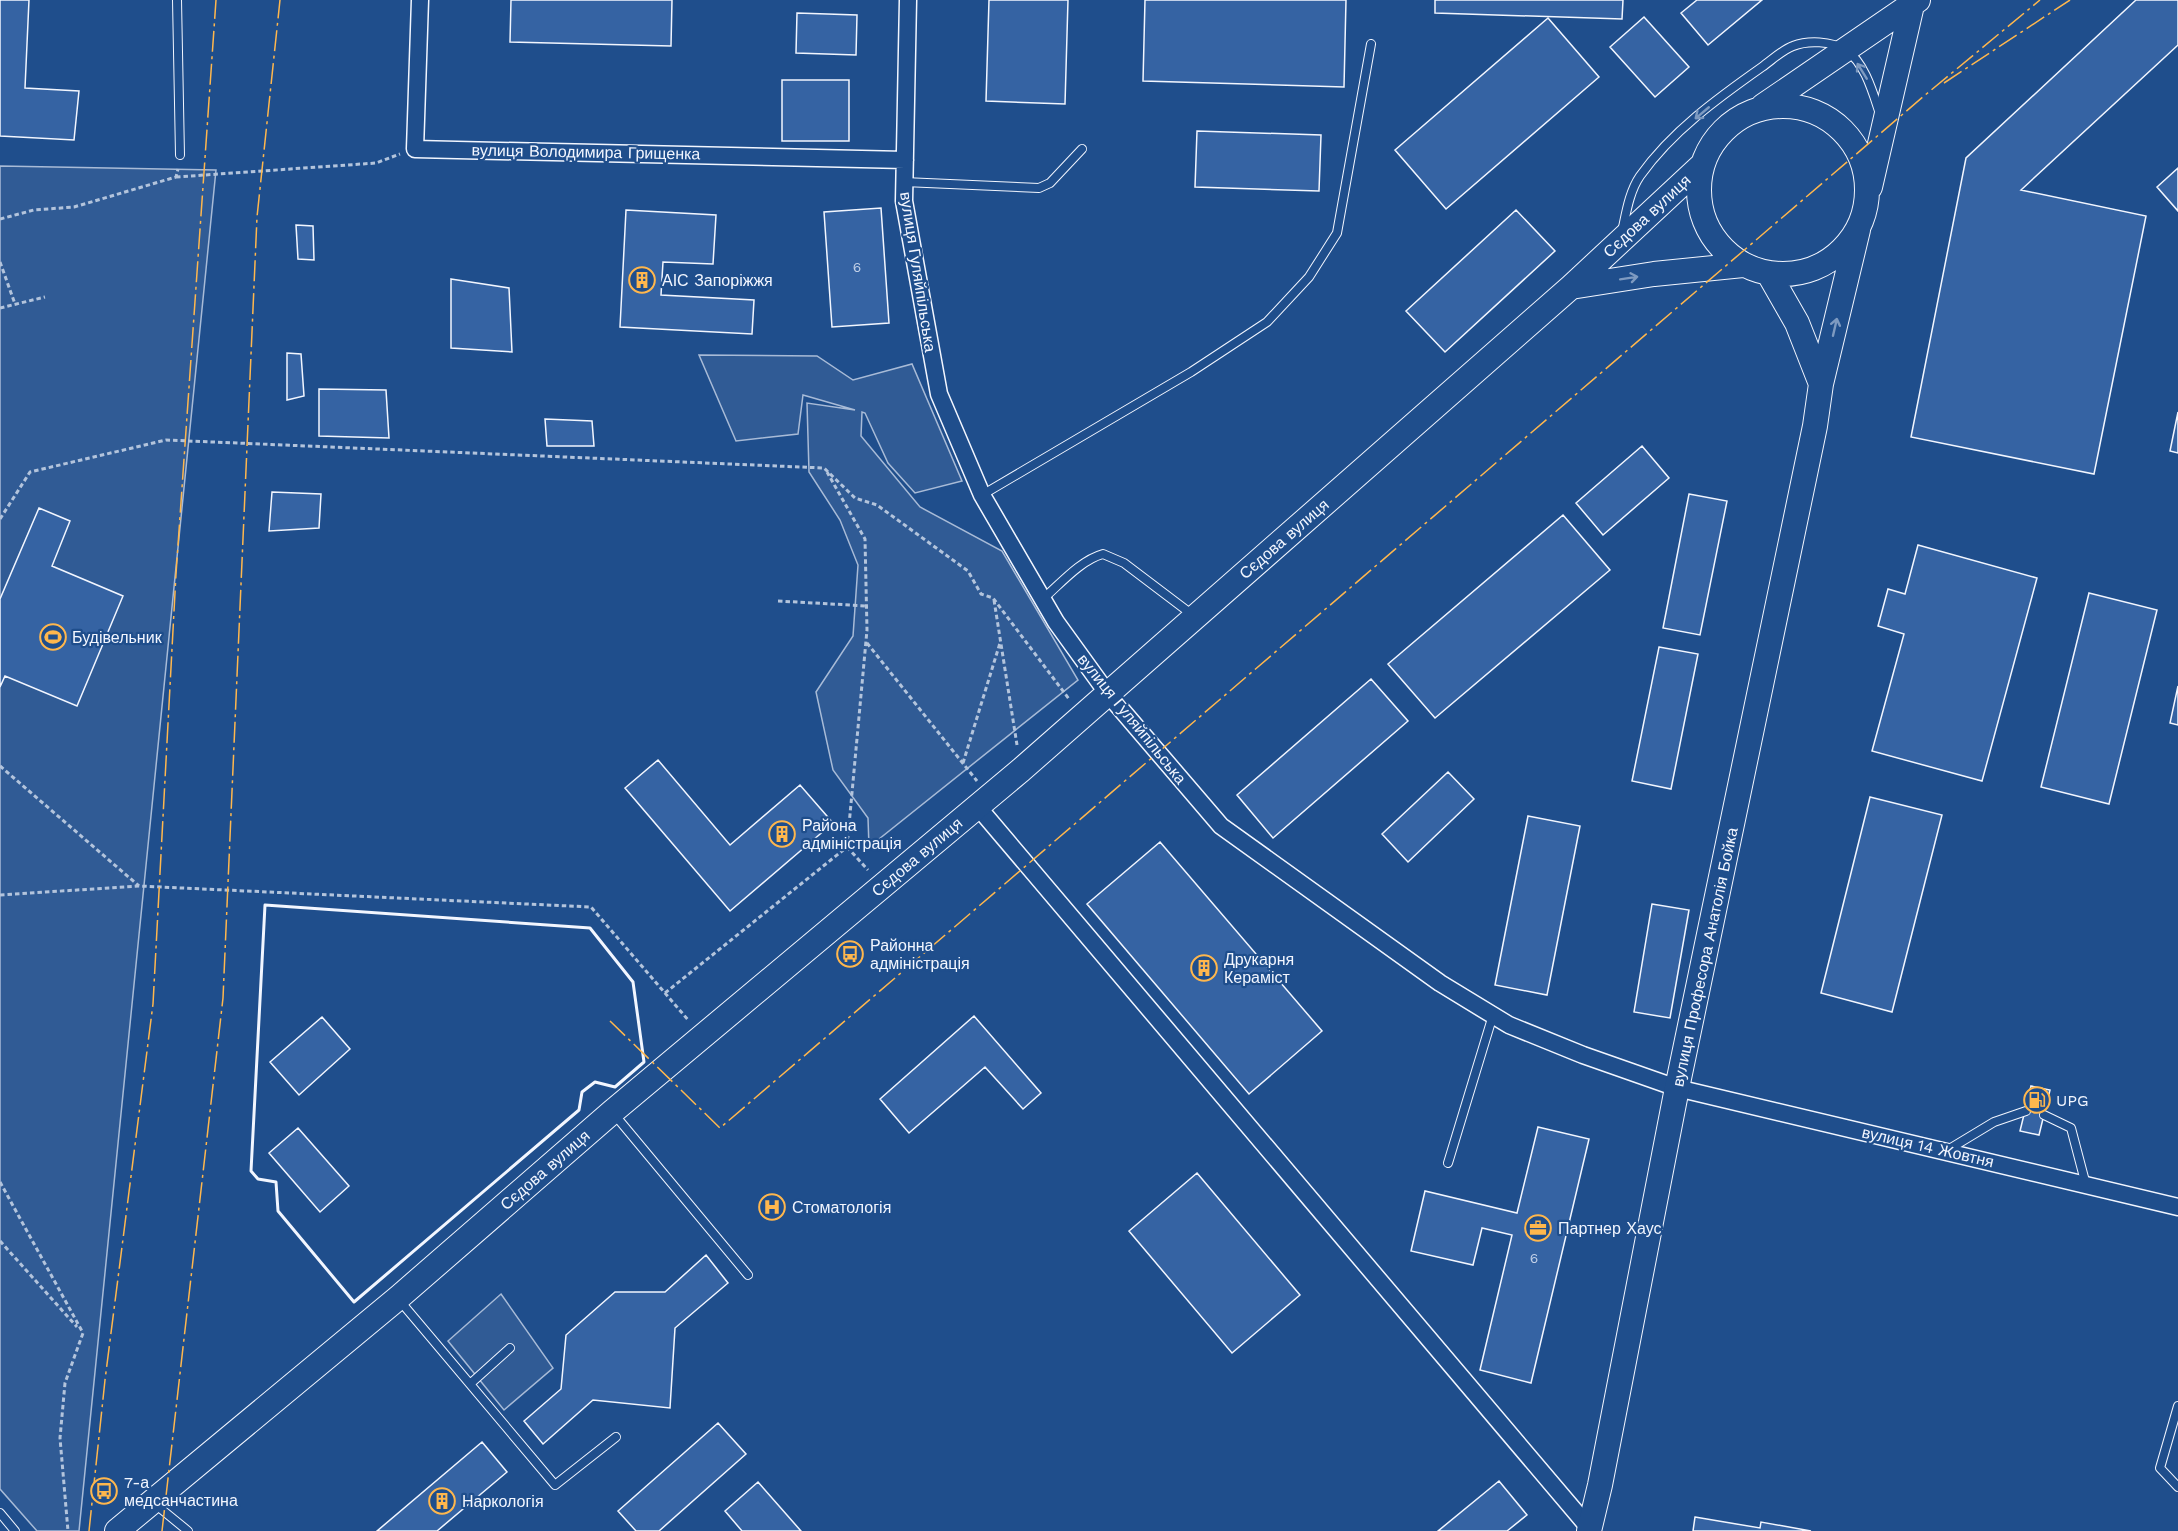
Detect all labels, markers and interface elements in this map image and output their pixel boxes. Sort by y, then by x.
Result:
one-way arrow [1856,63,1868,80]
one-way arrow [1694,106,1710,119]
street label: вулиця Володимира Грищенка [472,141,701,163]
street label: Сєдова вулиця [1599,171,1695,261]
street label: вулиця Гуляйпільська [896,191,940,354]
house number: 6 [853,259,861,275]
building icon: АІС Запоріжжя [627,265,657,295]
place label: АІС Запоріжжя [662,271,773,290]
one-way arrow [1619,272,1638,283]
one-way arrow [1829,318,1841,337]
street label: Сєдова вулиця [1235,495,1333,583]
sports icon: Будівельник [38,622,68,652]
place label: Будівельник [72,628,163,647]
street label: вулиця Гуляйпільська [1074,650,1190,788]
street label: Сєдова вулиця [868,814,966,900]
place label: Района адміністрація [802,816,902,853]
building icon: Района адміністрація [767,819,797,849]
street label: вулиця Професора Анатолія Бойка [1668,826,1742,1088]
place label: Районна адміністрація [870,936,970,973]
bus stop icon: Районна адміністрація [835,939,865,969]
place label: Друкарня Кераміст [1224,950,1294,987]
building icon: Друкарня Кераміст [1189,953,1219,983]
fuel station icon: UPG [2022,1085,2052,1115]
place label: UPG [2056,1091,2089,1110]
street label: вулиця 14 Жовтня [1860,1123,1996,1171]
street label: Сєдова вулиця [496,1126,594,1214]
hospital icon: Стоматологія [757,1192,787,1222]
place label: Стоматологія [792,1198,891,1217]
office icon: Партнер Хаус [1523,1213,1553,1243]
place label: Партнер Хаус [1558,1219,1662,1238]
house number: 6 [1530,1250,1538,1266]
place label: 7-а медсанчастина [124,1473,238,1510]
bus stop icon: 7-а медсанчастина [89,1476,119,1506]
building icon: Наркологія [427,1486,457,1516]
place label: Наркологія [462,1492,544,1511]

